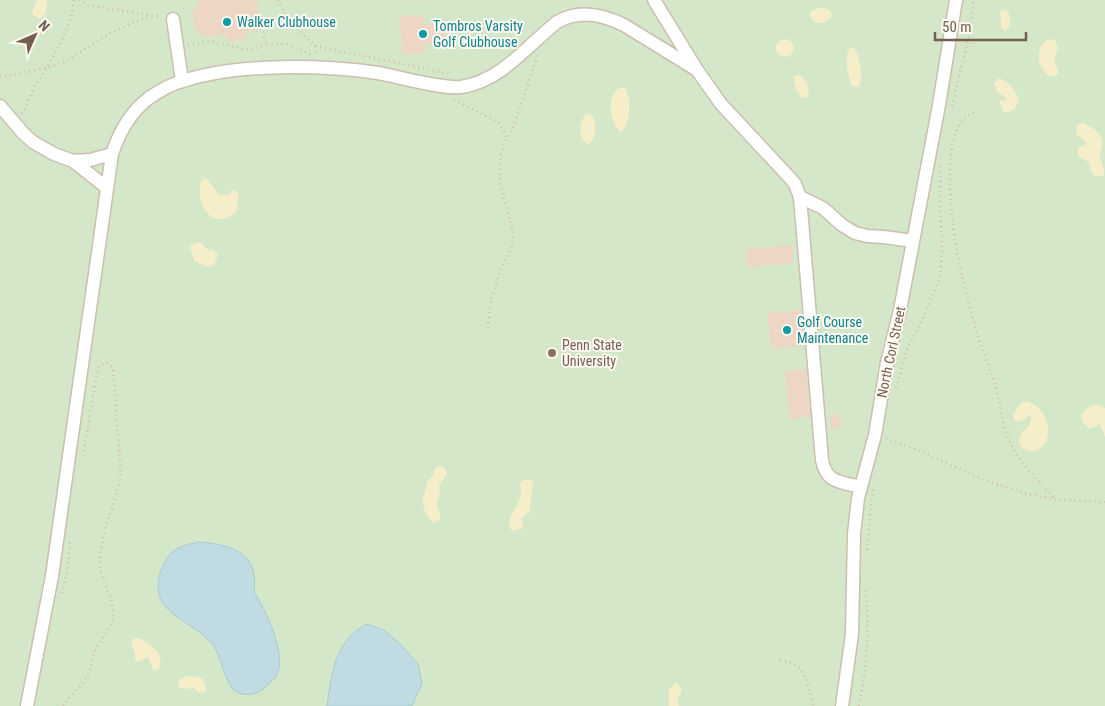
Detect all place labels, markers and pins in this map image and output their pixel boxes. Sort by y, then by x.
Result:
place label: Walker Clubhouse [237,14,336,30]
marker: Walker Clubhouse [221,16,233,28]
place label: Tombros Varsity Golf Clubhouse [433,18,523,50]
marker: Tombros Varsity Golf Clubhouse [417,28,429,40]
place label: Golf Course Maintenance [797,314,869,346]
marker: Golf Course Maintenance [781,324,793,336]
place label: Penn State University [562,337,622,369]
marker: Penn State University [546,347,558,359]

